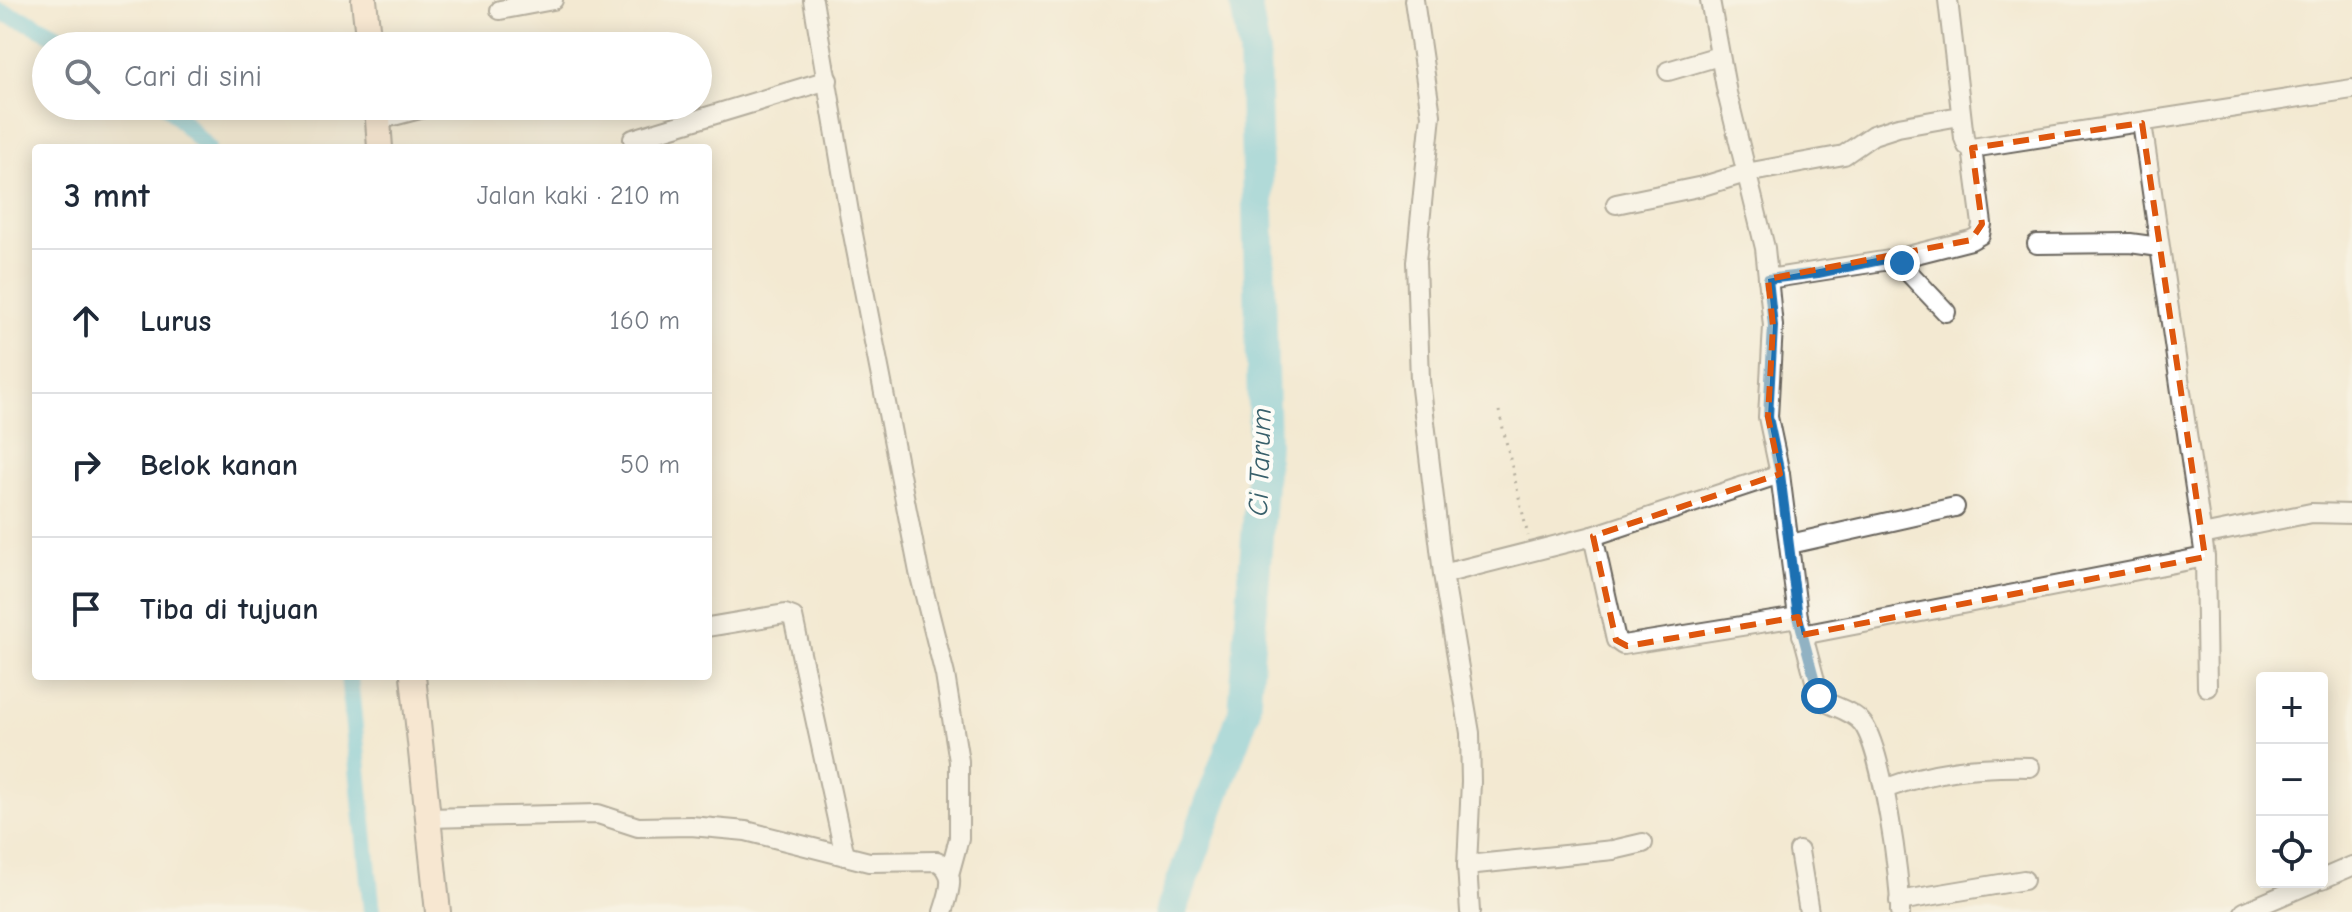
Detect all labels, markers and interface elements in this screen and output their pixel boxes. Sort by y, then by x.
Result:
search box [32,32,712,120]
icon: search [60,54,104,98]
text: Cari di sini [124,59,262,94]
text: 3 mnt [64,176,150,216]
text: Jalan kaki · 210 m [477,181,680,211]
route end [1884,245,1920,281]
icon: ahead [64,299,108,343]
text: Lurus [140,304,211,339]
text: 160 m [610,306,680,336]
water label: Ci Tarum [1242,407,1278,517]
icon: right [64,443,108,487]
text: Belok kanan [140,448,298,483]
text: 50 m [620,450,680,480]
icon: arrive [64,587,108,631]
text: Tiba di tujuan [140,592,319,627]
map controls [2256,672,2328,888]
button: + [2256,672,2328,744]
route start [1801,678,1837,714]
button: − [2256,744,2328,816]
button: locate [2256,816,2328,888]

